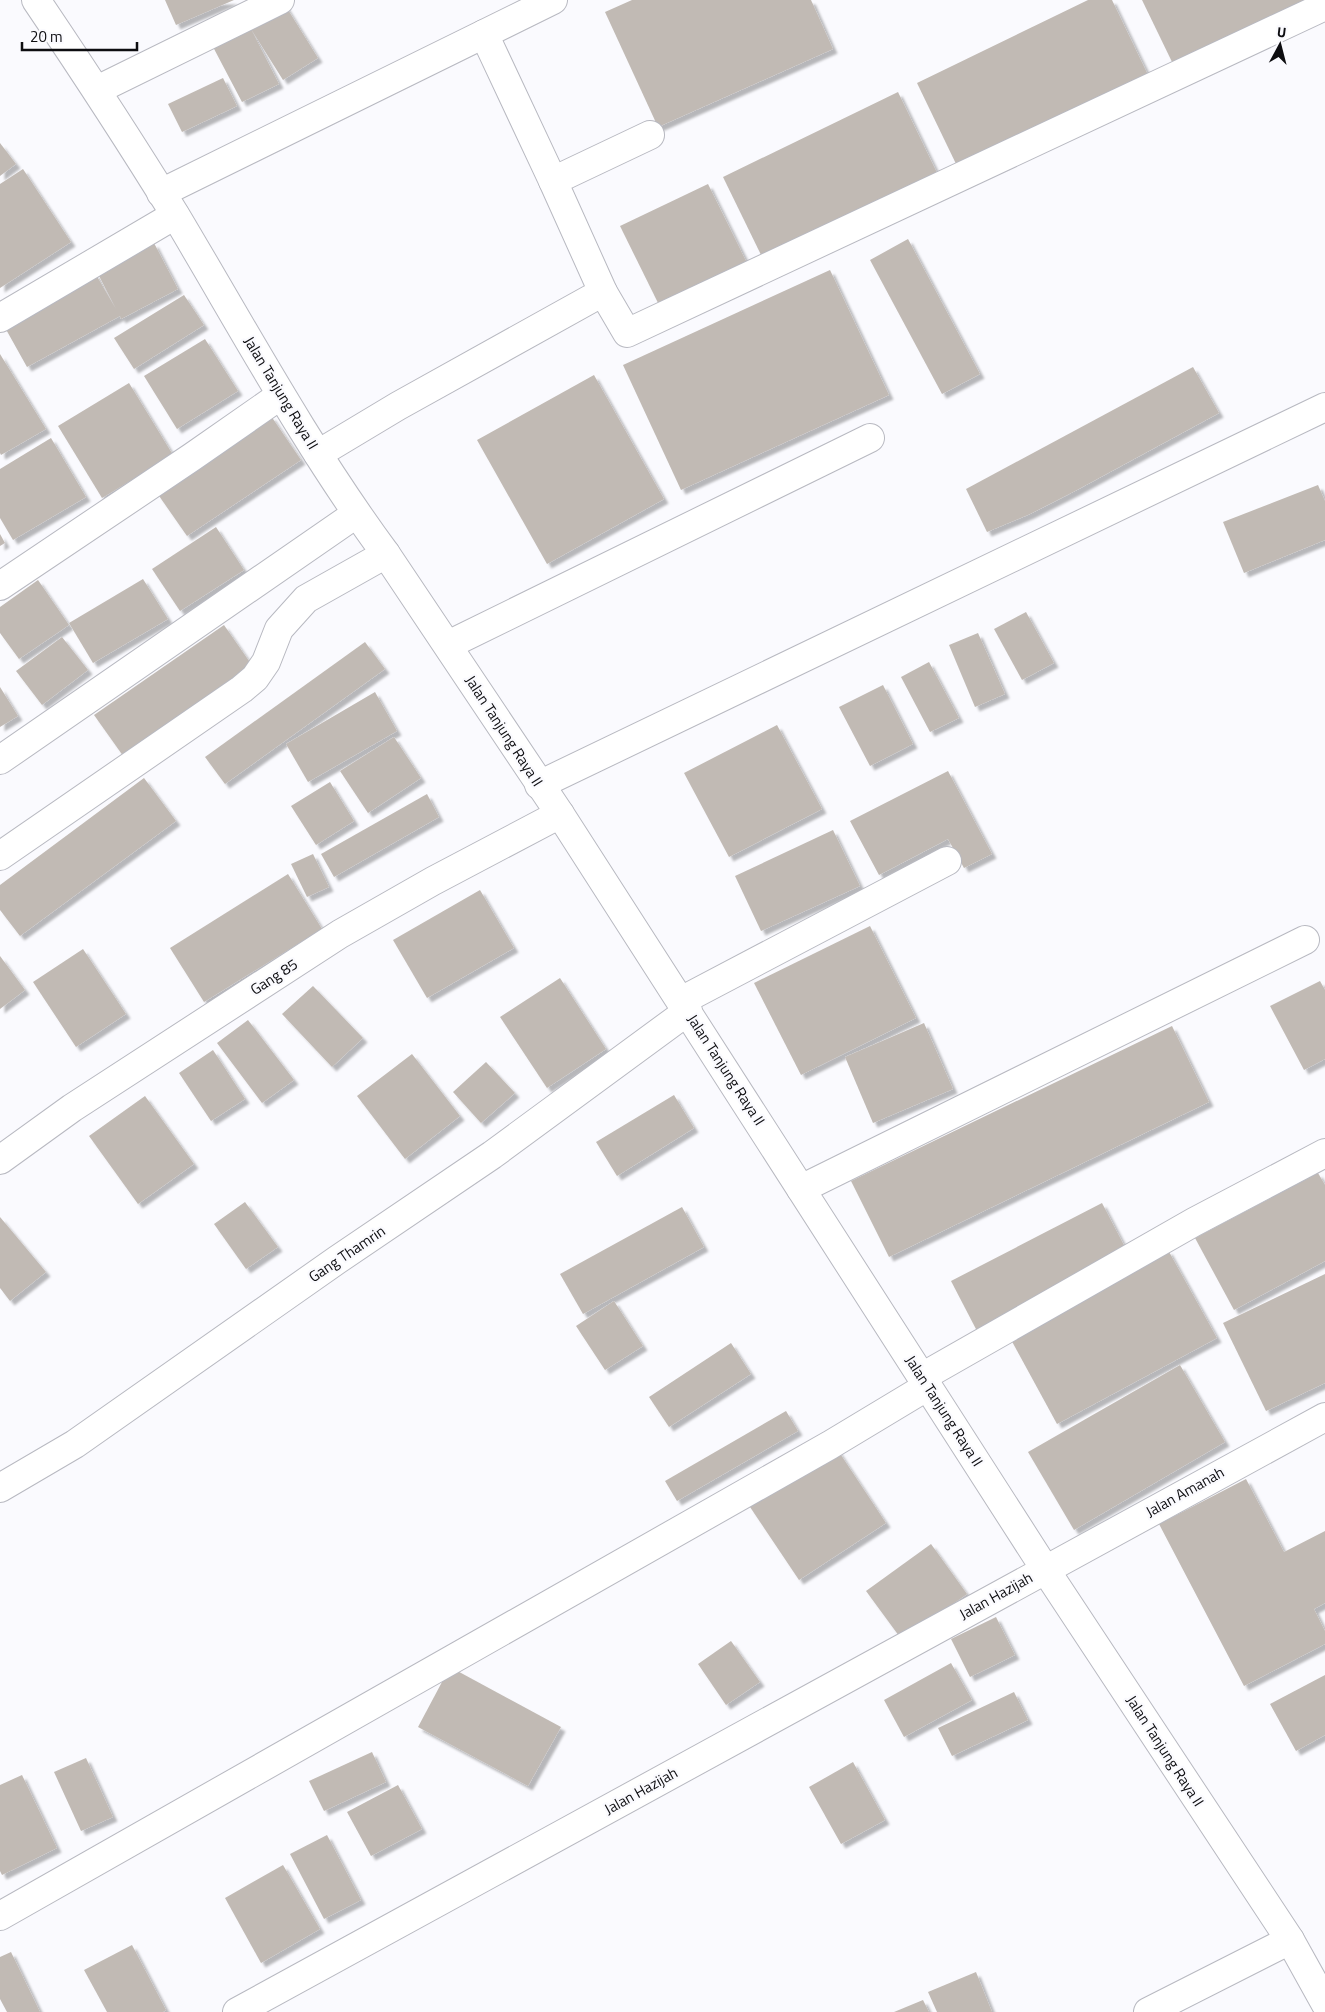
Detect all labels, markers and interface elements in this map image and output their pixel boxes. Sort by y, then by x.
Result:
scale bar [22,20,138,52]
north arrow [1255,20,1305,70]
text: U [1276,21,1287,43]
text: 20 m [30,25,63,48]
street label: Jalan Tanjung Raya II [238,332,324,454]
street label: Jalan Tanjung Raya II [460,671,549,791]
street label: Gang 85 [245,953,302,1001]
street label: Jalan Tanjung Raya II [682,1010,771,1130]
street label: Gang Thamrin [304,1219,390,1288]
street label: Jalan Tanjung Raya II [900,1351,989,1471]
street label: Jalan Amanah [1141,1460,1228,1523]
street label: Jalan Hazijah [955,1566,1037,1625]
street label: Jalan Tanjung Raya II [1121,1691,1210,1811]
street label: Jalan Hazijah [600,1761,682,1820]

